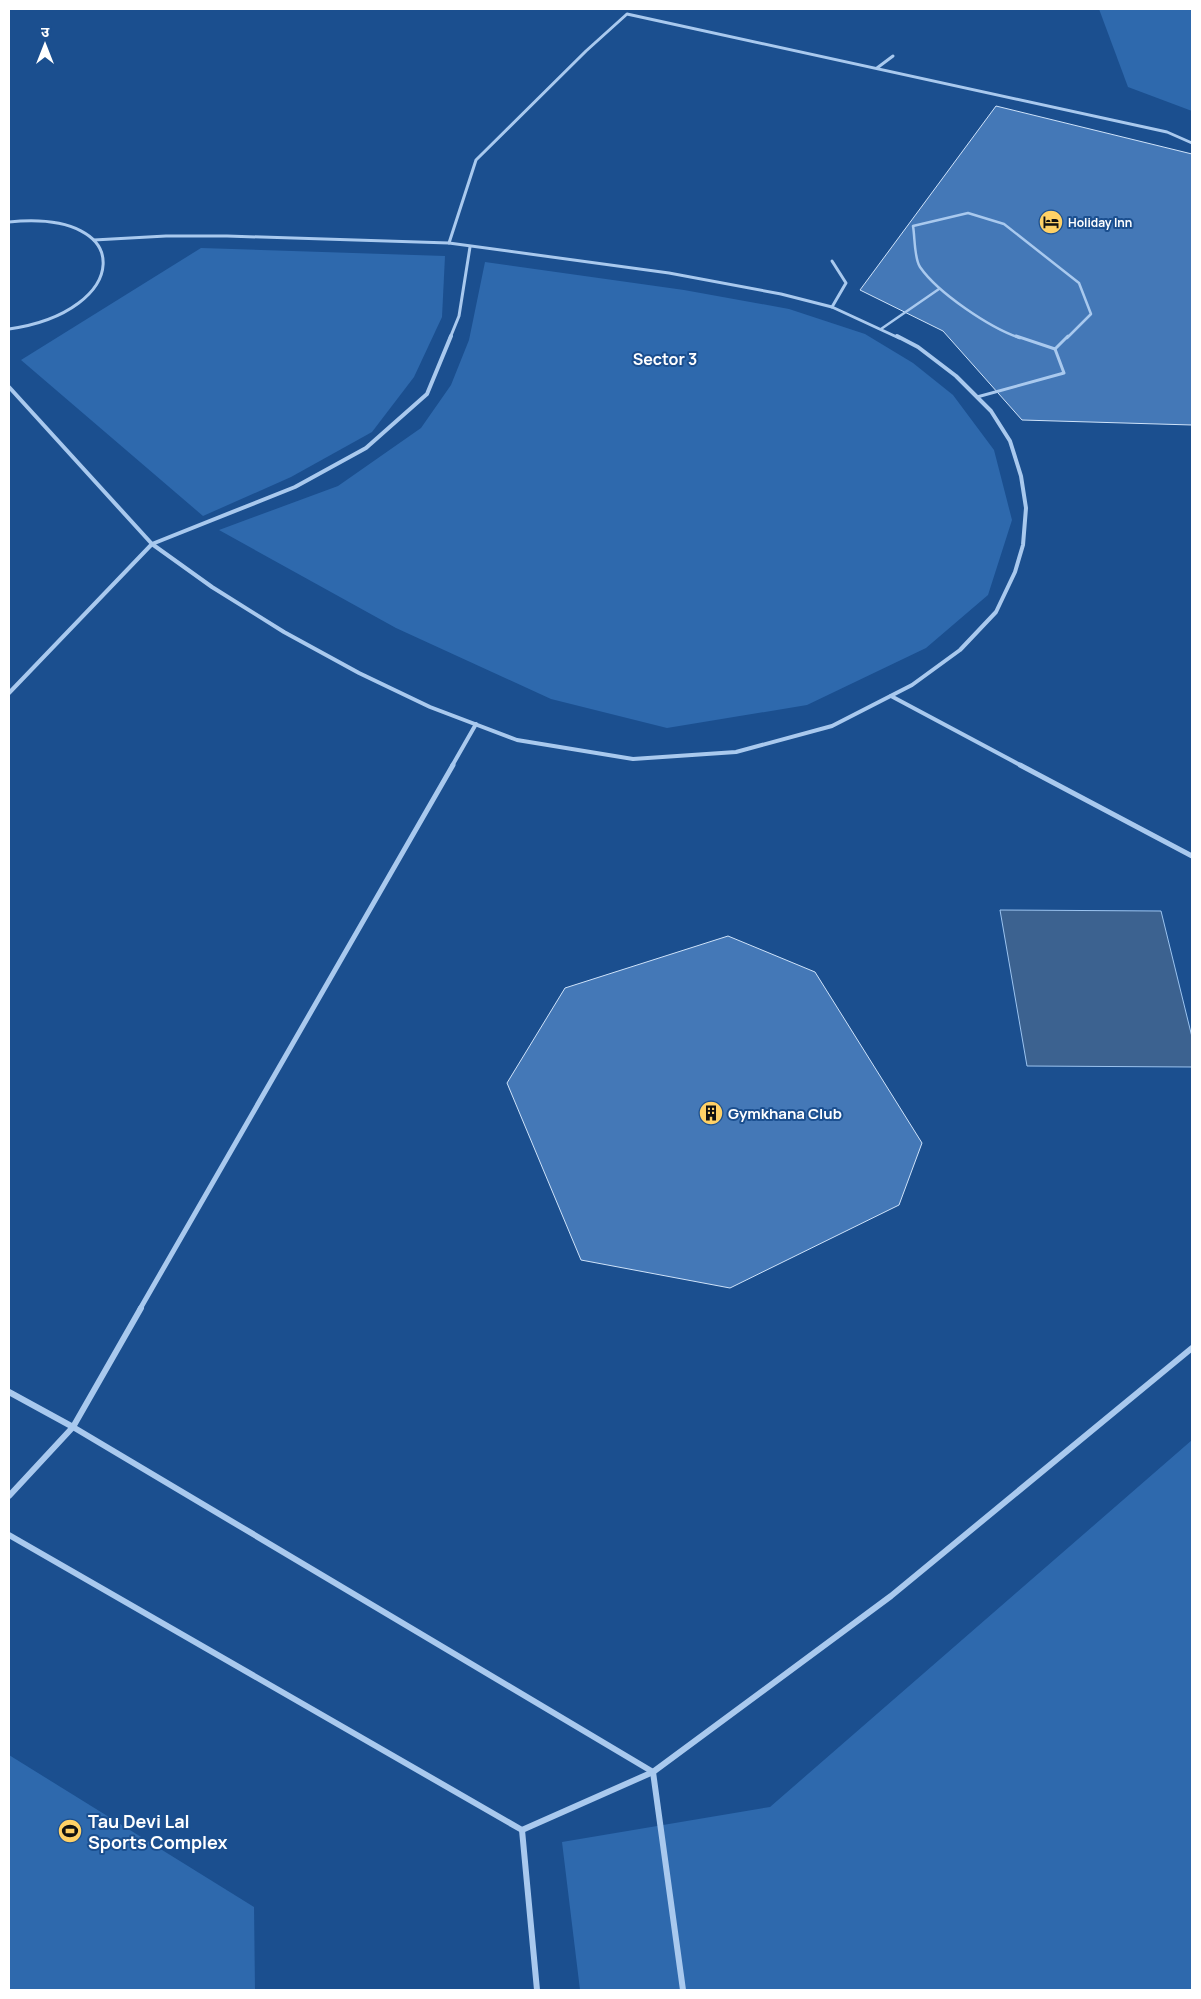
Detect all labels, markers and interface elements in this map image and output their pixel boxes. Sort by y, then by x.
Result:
north arrow [20,20,70,70]
text: उ [41,22,50,41]
hotel icon: Holiday Inn [1038,209,1064,235]
place label: Holiday Inn [1068,214,1132,231]
district label: Sector 3 [633,348,697,370]
building icon: Gymkhana Club [698,1100,724,1126]
place label: Gymkhana Club [728,1103,842,1124]
place label: Tau Devi Lal Sports Complex [88,1809,228,1854]
sports icon: Tau Devi Lal Sports Complex [57,1818,83,1844]

